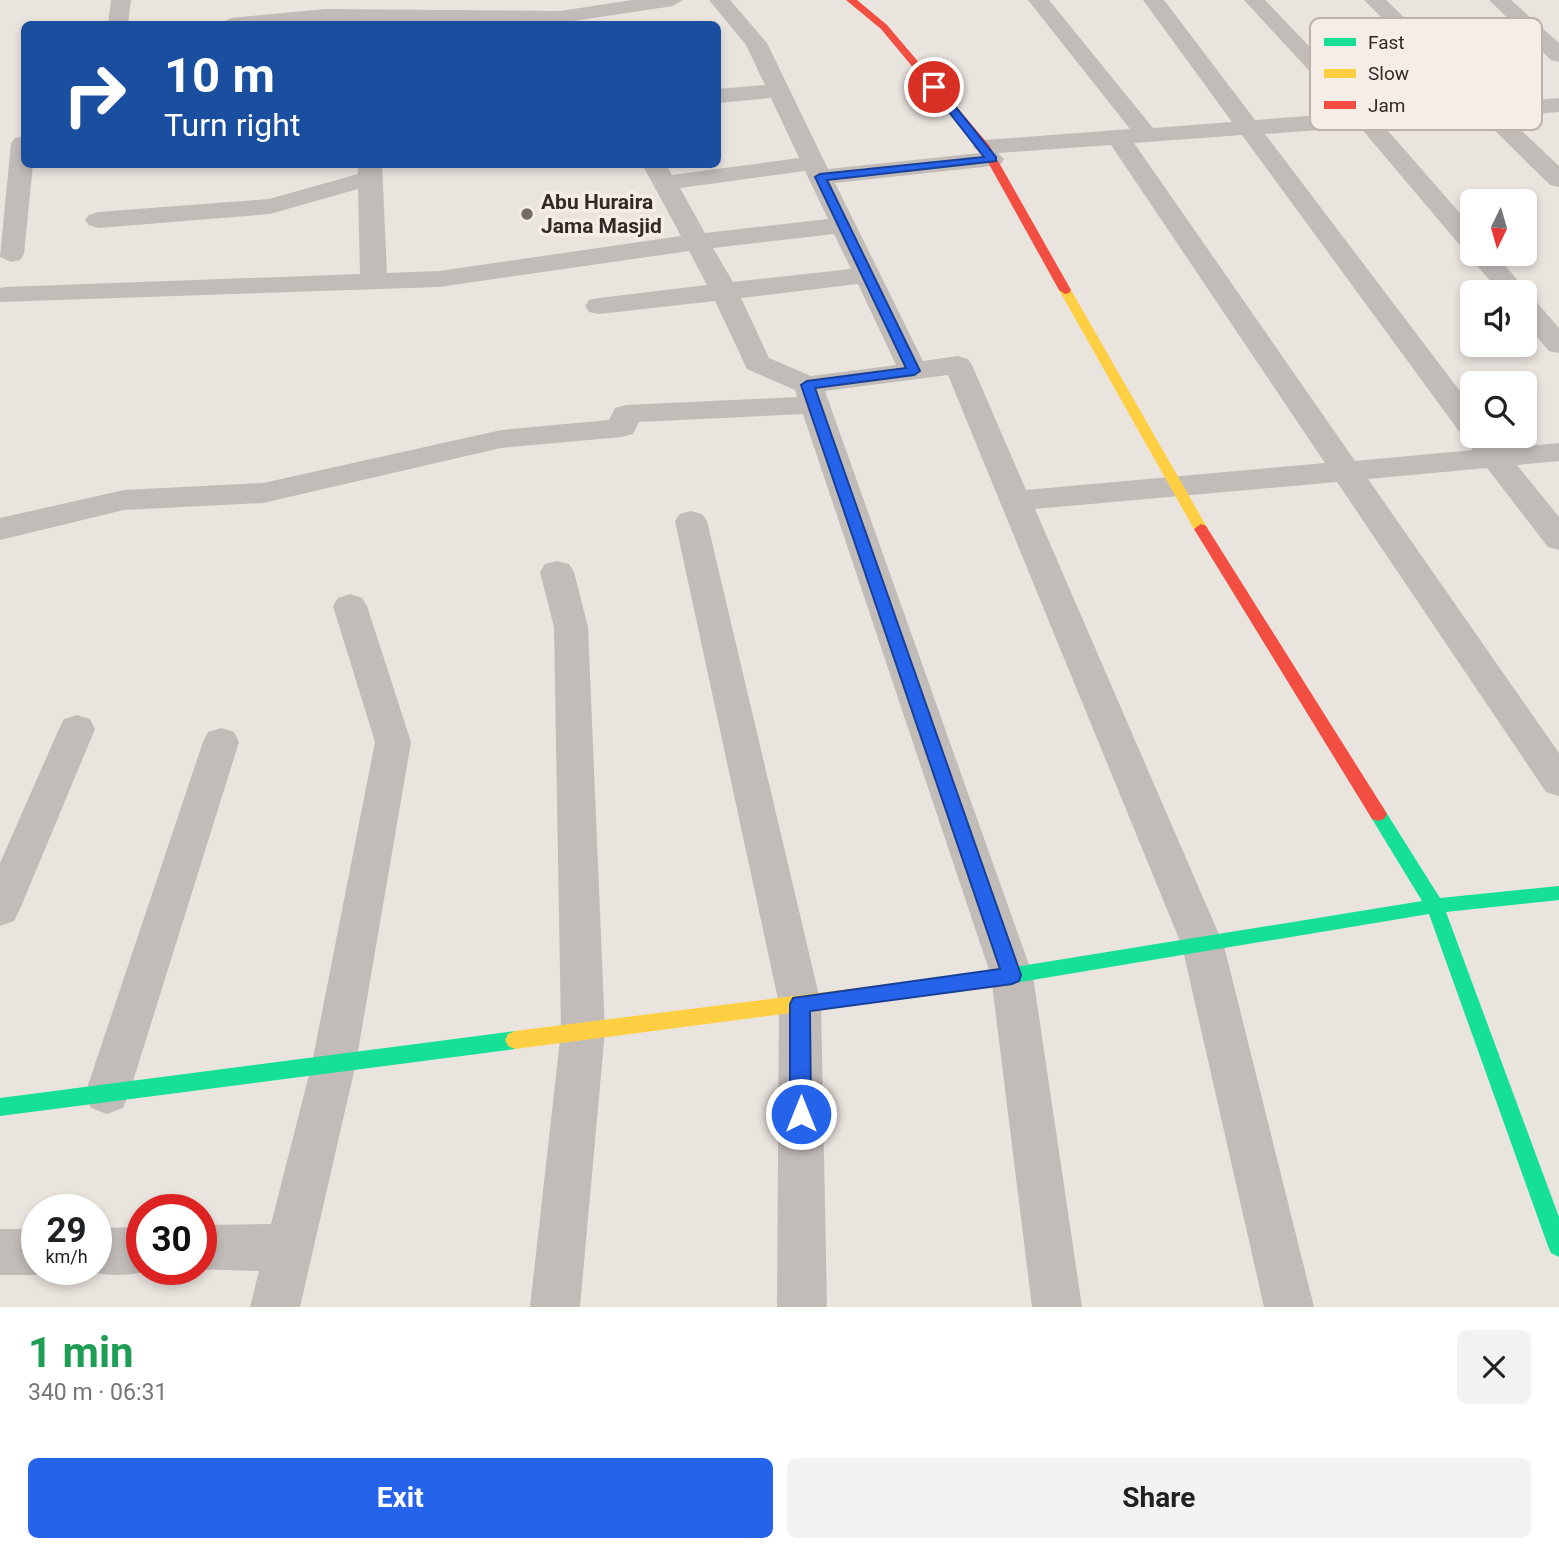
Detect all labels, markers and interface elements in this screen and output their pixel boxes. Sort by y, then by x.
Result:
legend [1310,18,1542,130]
text: Fast [1368,31,1405,54]
text: 10 m [164,47,275,104]
icon: right [49,49,140,140]
pin [904,57,964,117]
text: Slow [1368,62,1409,85]
icon: arrive [915,68,953,106]
text: Jam [1368,94,1405,117]
text: Turn right [164,106,300,144]
north arrow [1460,189,1536,266]
map controls [1460,189,1537,448]
place label: Abu Huraira Jama Masjid [541,190,662,238]
marker: Abu Huraira Jama Masjid [519,206,535,222]
button: sound [1460,280,1537,357]
button: search [1460,371,1537,448]
position arrow [764,1077,838,1151]
speed limit sign: 30 [126,1194,217,1285]
text: 29 [46,1210,87,1251]
text: km/h [45,1246,88,1267]
text: 1 min [28,1328,134,1377]
button: close [1457,1330,1531,1404]
text: 340 m · 06:31 [28,1379,167,1406]
button: Exit [28,1458,773,1538]
button: Share [787,1458,1531,1538]

